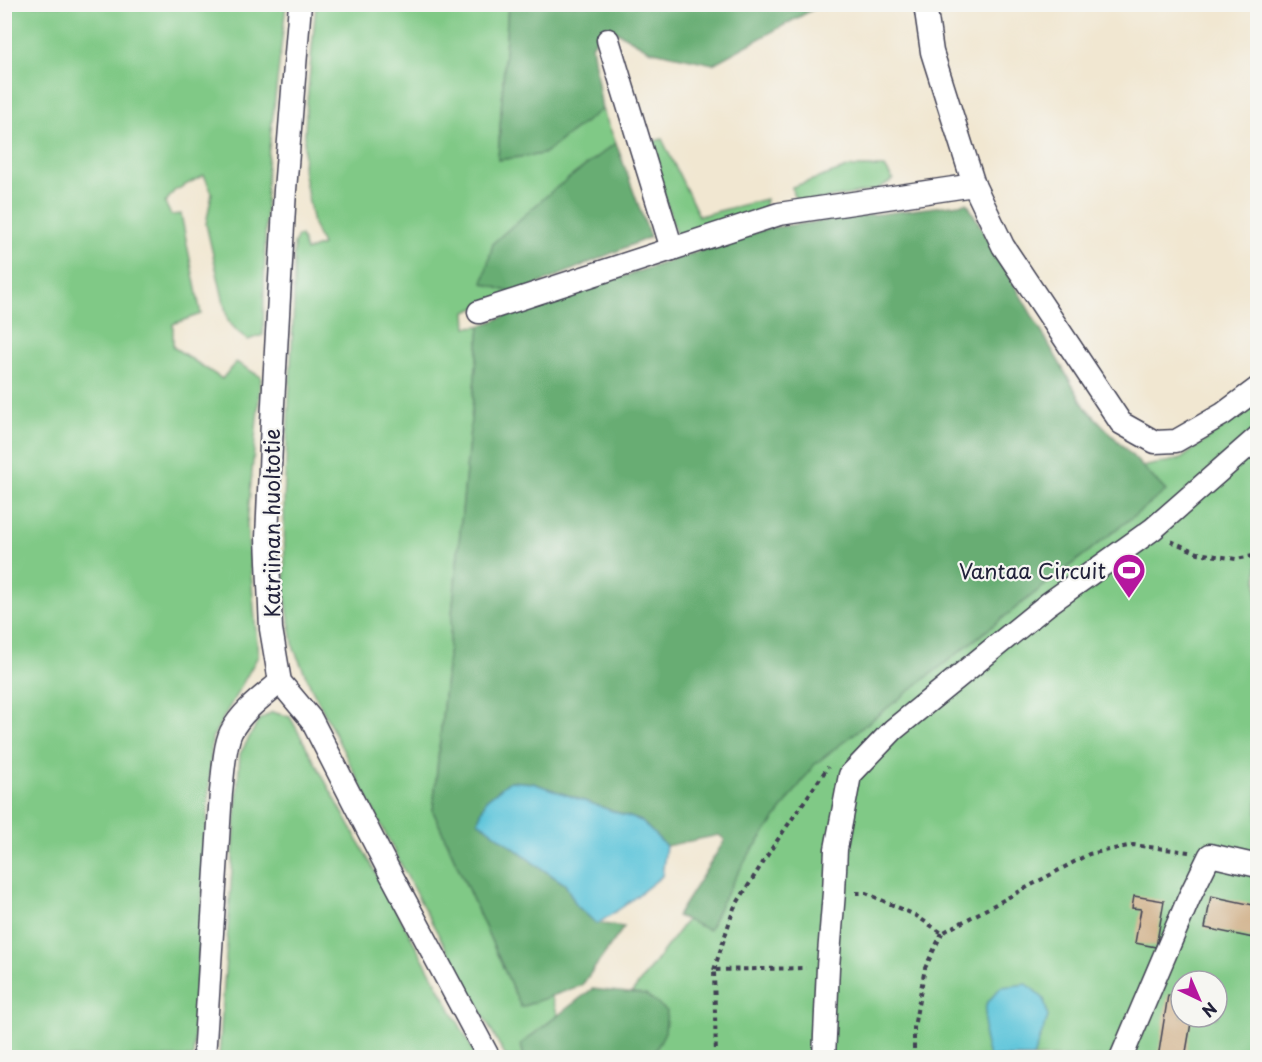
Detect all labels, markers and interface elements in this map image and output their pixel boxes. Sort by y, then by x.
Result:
street label: Katriinan huoltotie [255,428,287,618]
sports icon: Vantaa Circuit [1111,552,1147,599]
place label: Vantaa Circuit [959,554,1106,586]
north arrow [1169,969,1229,1029]
text: N [1197,997,1223,1024]

